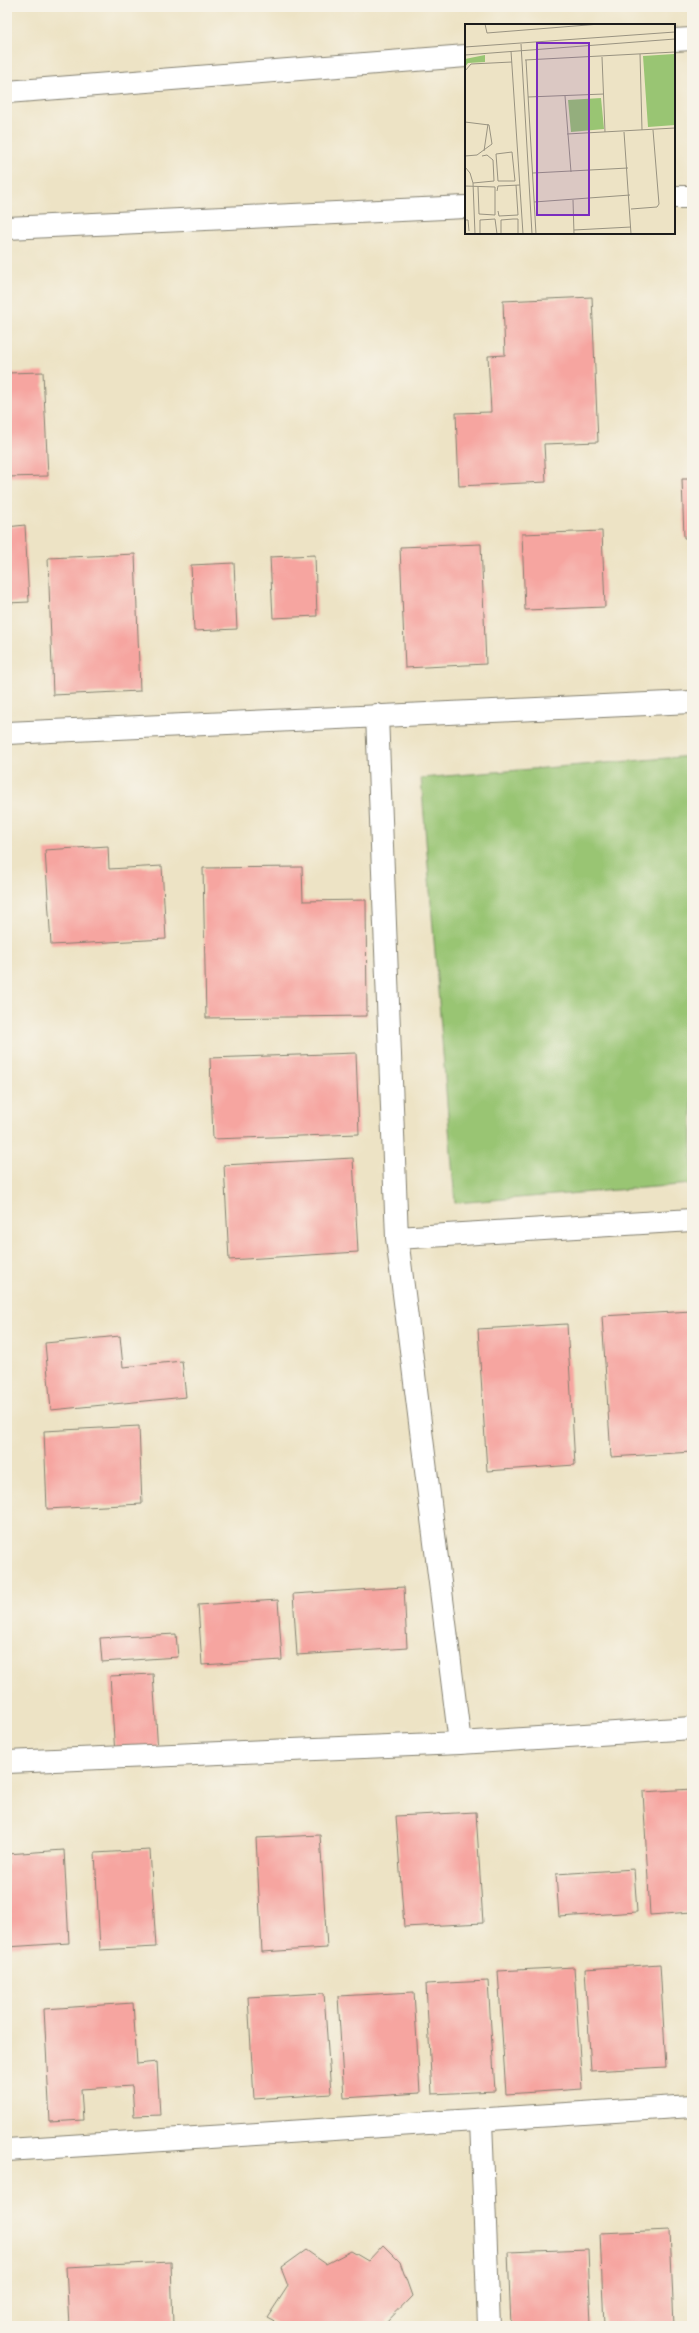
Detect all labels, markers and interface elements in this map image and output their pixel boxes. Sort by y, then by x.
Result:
inset map [465,24,675,234]

